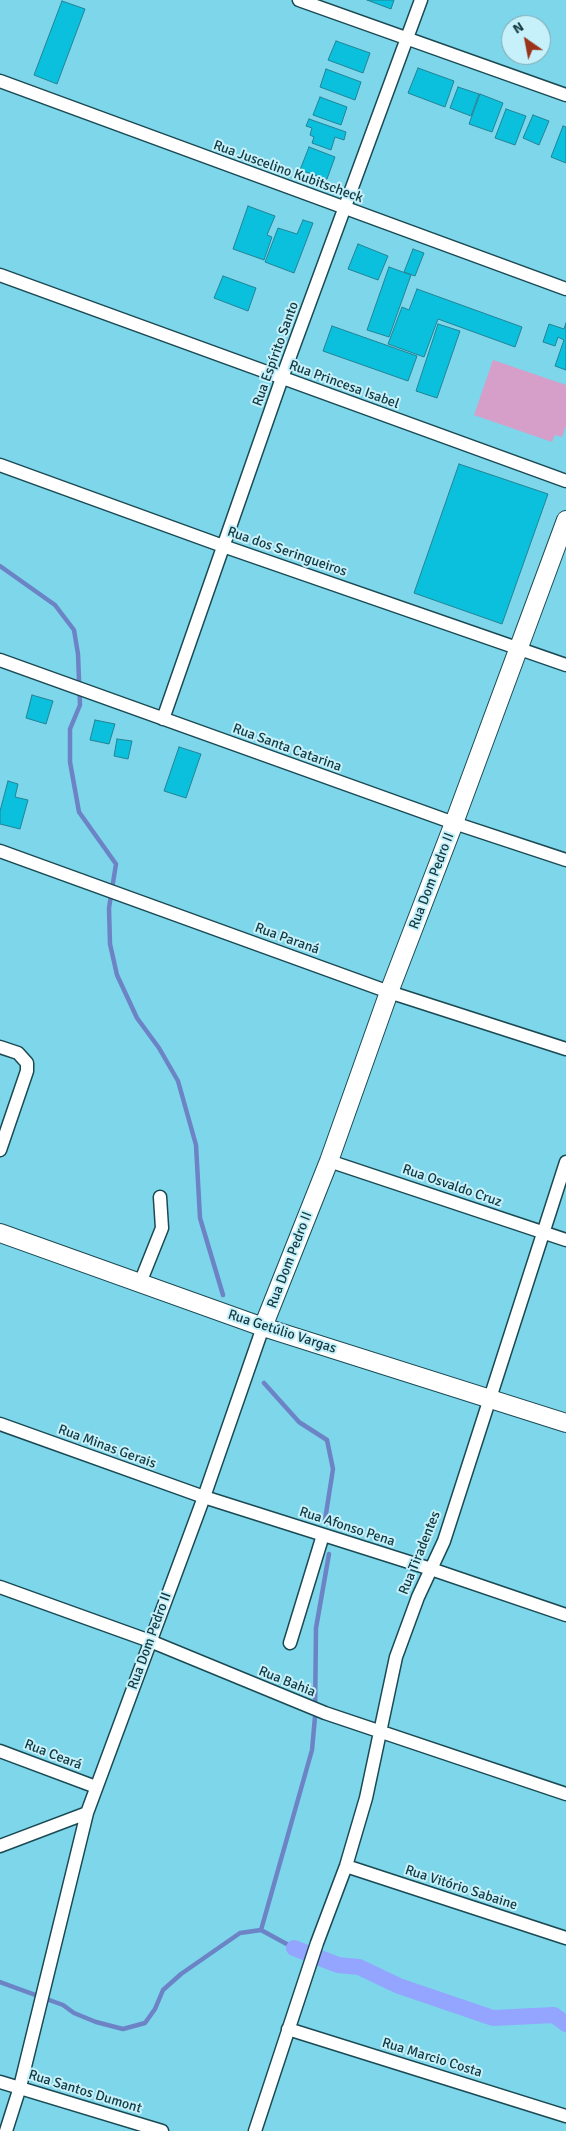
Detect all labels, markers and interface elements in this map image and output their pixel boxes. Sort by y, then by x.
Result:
north arrow [501,15,551,65]
text: N [509,18,527,38]
street label: Rua Juscelino Kubitscheck [211,137,365,207]
street label: Rua Espírito Santo [249,299,303,409]
street label: Rua Princesa Isabel [287,357,401,413]
street label: Rua dos Seringueiros [225,524,349,580]
street label: Rua Santa Catarina [230,720,344,776]
street label: Rua Dom Pedro II [406,830,458,932]
street label: Rua Paraná [252,920,322,958]
street label: Rua Osvaldo Cruz [400,1161,504,1211]
street label: Rua Dom Pedro II [264,1209,316,1311]
street label: Rua Getúlio Vargas [226,1307,338,1357]
street label: Rua Minas Gerais [56,1421,158,1473]
street label: Rua Afonso Pena [297,1504,397,1550]
street label: Rua Tiradentes [396,1509,444,1597]
street label: Rua Dom Pedro II [125,1590,175,1692]
street label: Rua Bahia [256,1663,318,1701]
street label: Rua Ceará [22,1736,84,1774]
street label: Rua Vitório Sabaine [403,1862,519,1914]
street label: Rua Marcio Costa [380,2035,484,2081]
street label: Rua Santos Dumont [26,2067,144,2117]

